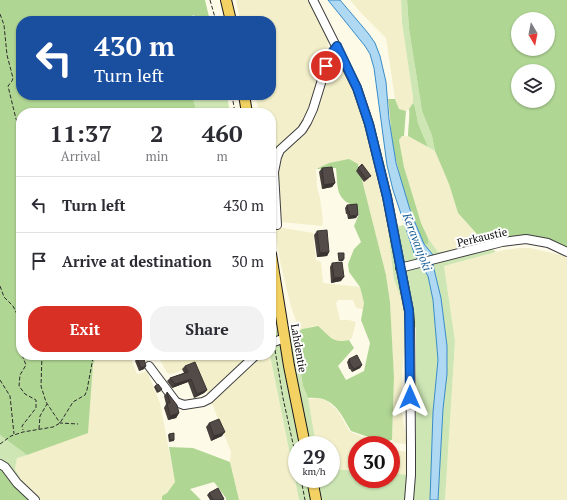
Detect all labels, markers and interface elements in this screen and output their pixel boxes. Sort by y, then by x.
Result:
north arrow [511,12,555,56]
map controls [511,12,555,108]
text: 430 m [94,27,175,64]
icon: left [28,32,80,84]
pin [309,49,343,83]
icon: arrive [315,55,337,77]
text: Turn left [94,63,164,87]
button: layers [511,64,555,108]
text: 11:37 [49,117,112,149]
text: 2 [150,117,164,149]
text: 460 [202,117,242,149]
text: Arrival [61,147,101,165]
text: min [145,147,168,165]
text: m [217,147,228,165]
icon: left [28,194,50,216]
text: Turn left [62,195,126,215]
text: 430 m [223,195,264,215]
water label: Keravanjoki [399,210,436,273]
street label: Perkaustie [455,224,509,250]
icon: arrive [28,250,50,272]
text: Arrive at destination [62,251,212,271]
text: 30 m [231,251,264,271]
button: Exit [28,306,142,352]
button: Share [150,306,264,352]
street label: Lahdentie [288,323,310,374]
position arrow [389,376,431,418]
speed limit sign: 30 [348,436,400,488]
text: 29 [303,443,325,470]
text: km/h [302,465,326,478]

